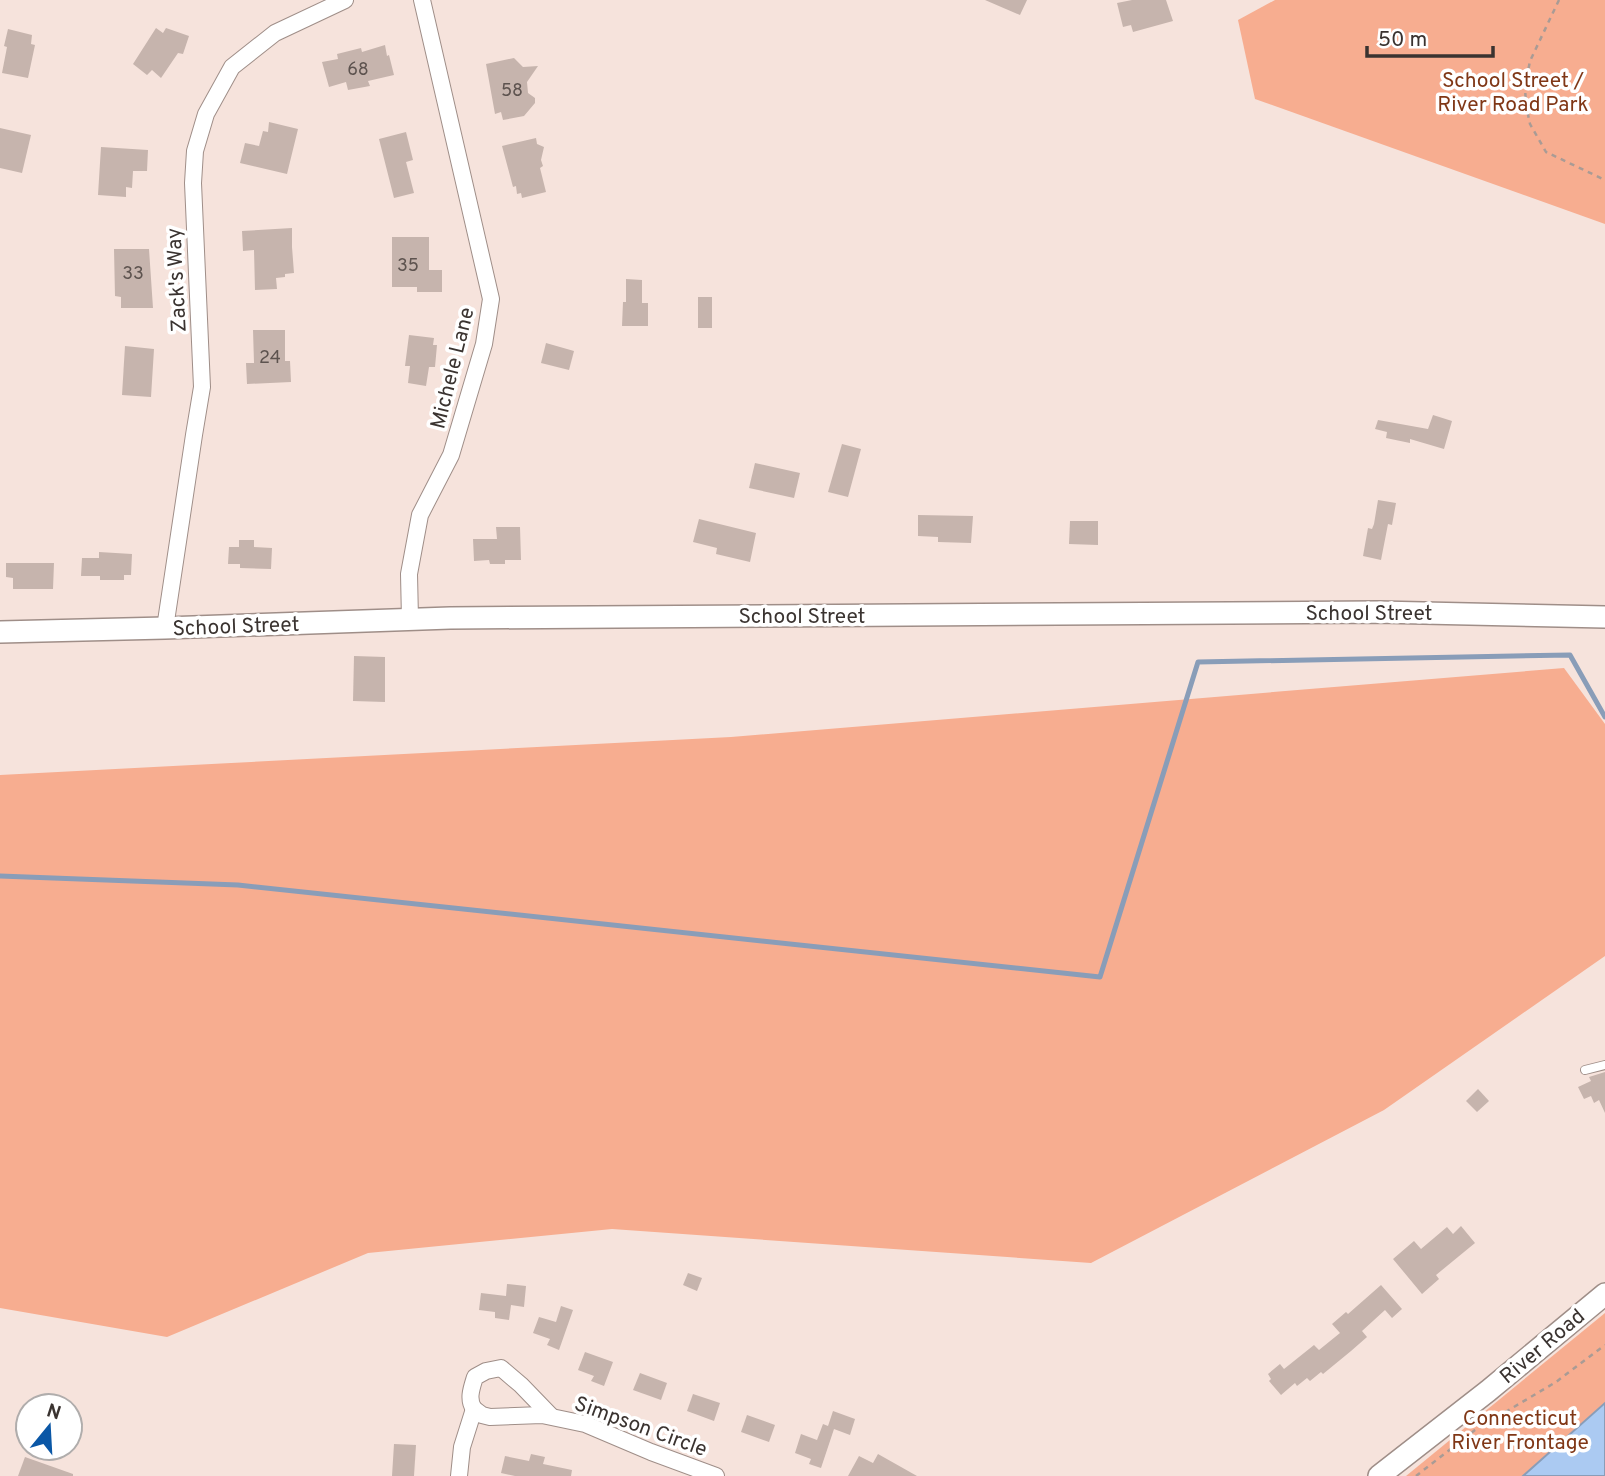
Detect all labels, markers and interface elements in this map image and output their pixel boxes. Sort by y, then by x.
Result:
scale bar [1367,14,1493,58]
text: 50 m [1378,27,1427,54]
house number: 68 [347,59,369,82]
park label: School Street / River Road Park [1437,68,1589,119]
house number: 58 [501,80,523,103]
street label: Zack's Way [161,227,194,333]
house number: 35 [397,255,419,278]
house number: 33 [122,263,144,286]
street label: Michele Lane [425,305,482,432]
house number: 24 [259,347,281,370]
street label: School Street [1306,601,1432,628]
street label: School Street [739,604,865,631]
street label: School Street [172,612,300,643]
street label: River Road [1495,1304,1591,1391]
street label: Simpson Circle [570,1391,711,1464]
north arrow [14,1392,84,1462]
text: N [43,1399,64,1426]
park label: Connecticut River Frontage [1451,1406,1589,1457]

